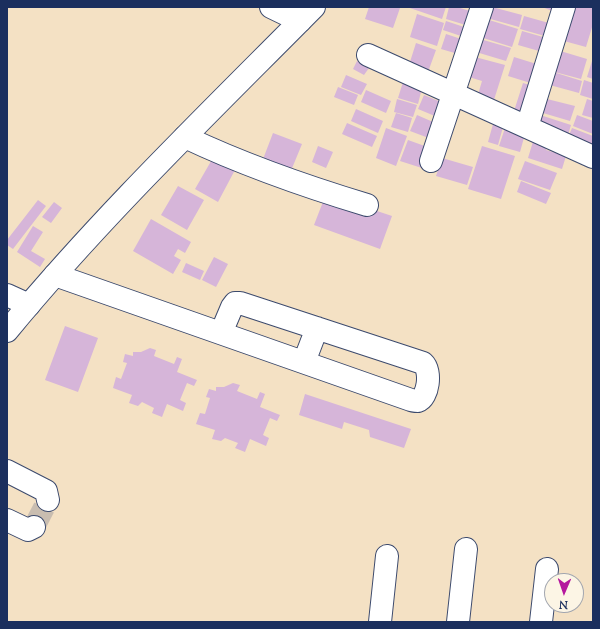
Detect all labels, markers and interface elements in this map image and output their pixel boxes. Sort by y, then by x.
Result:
north arrow [544,573,584,613]
text: N [559,596,568,612]

